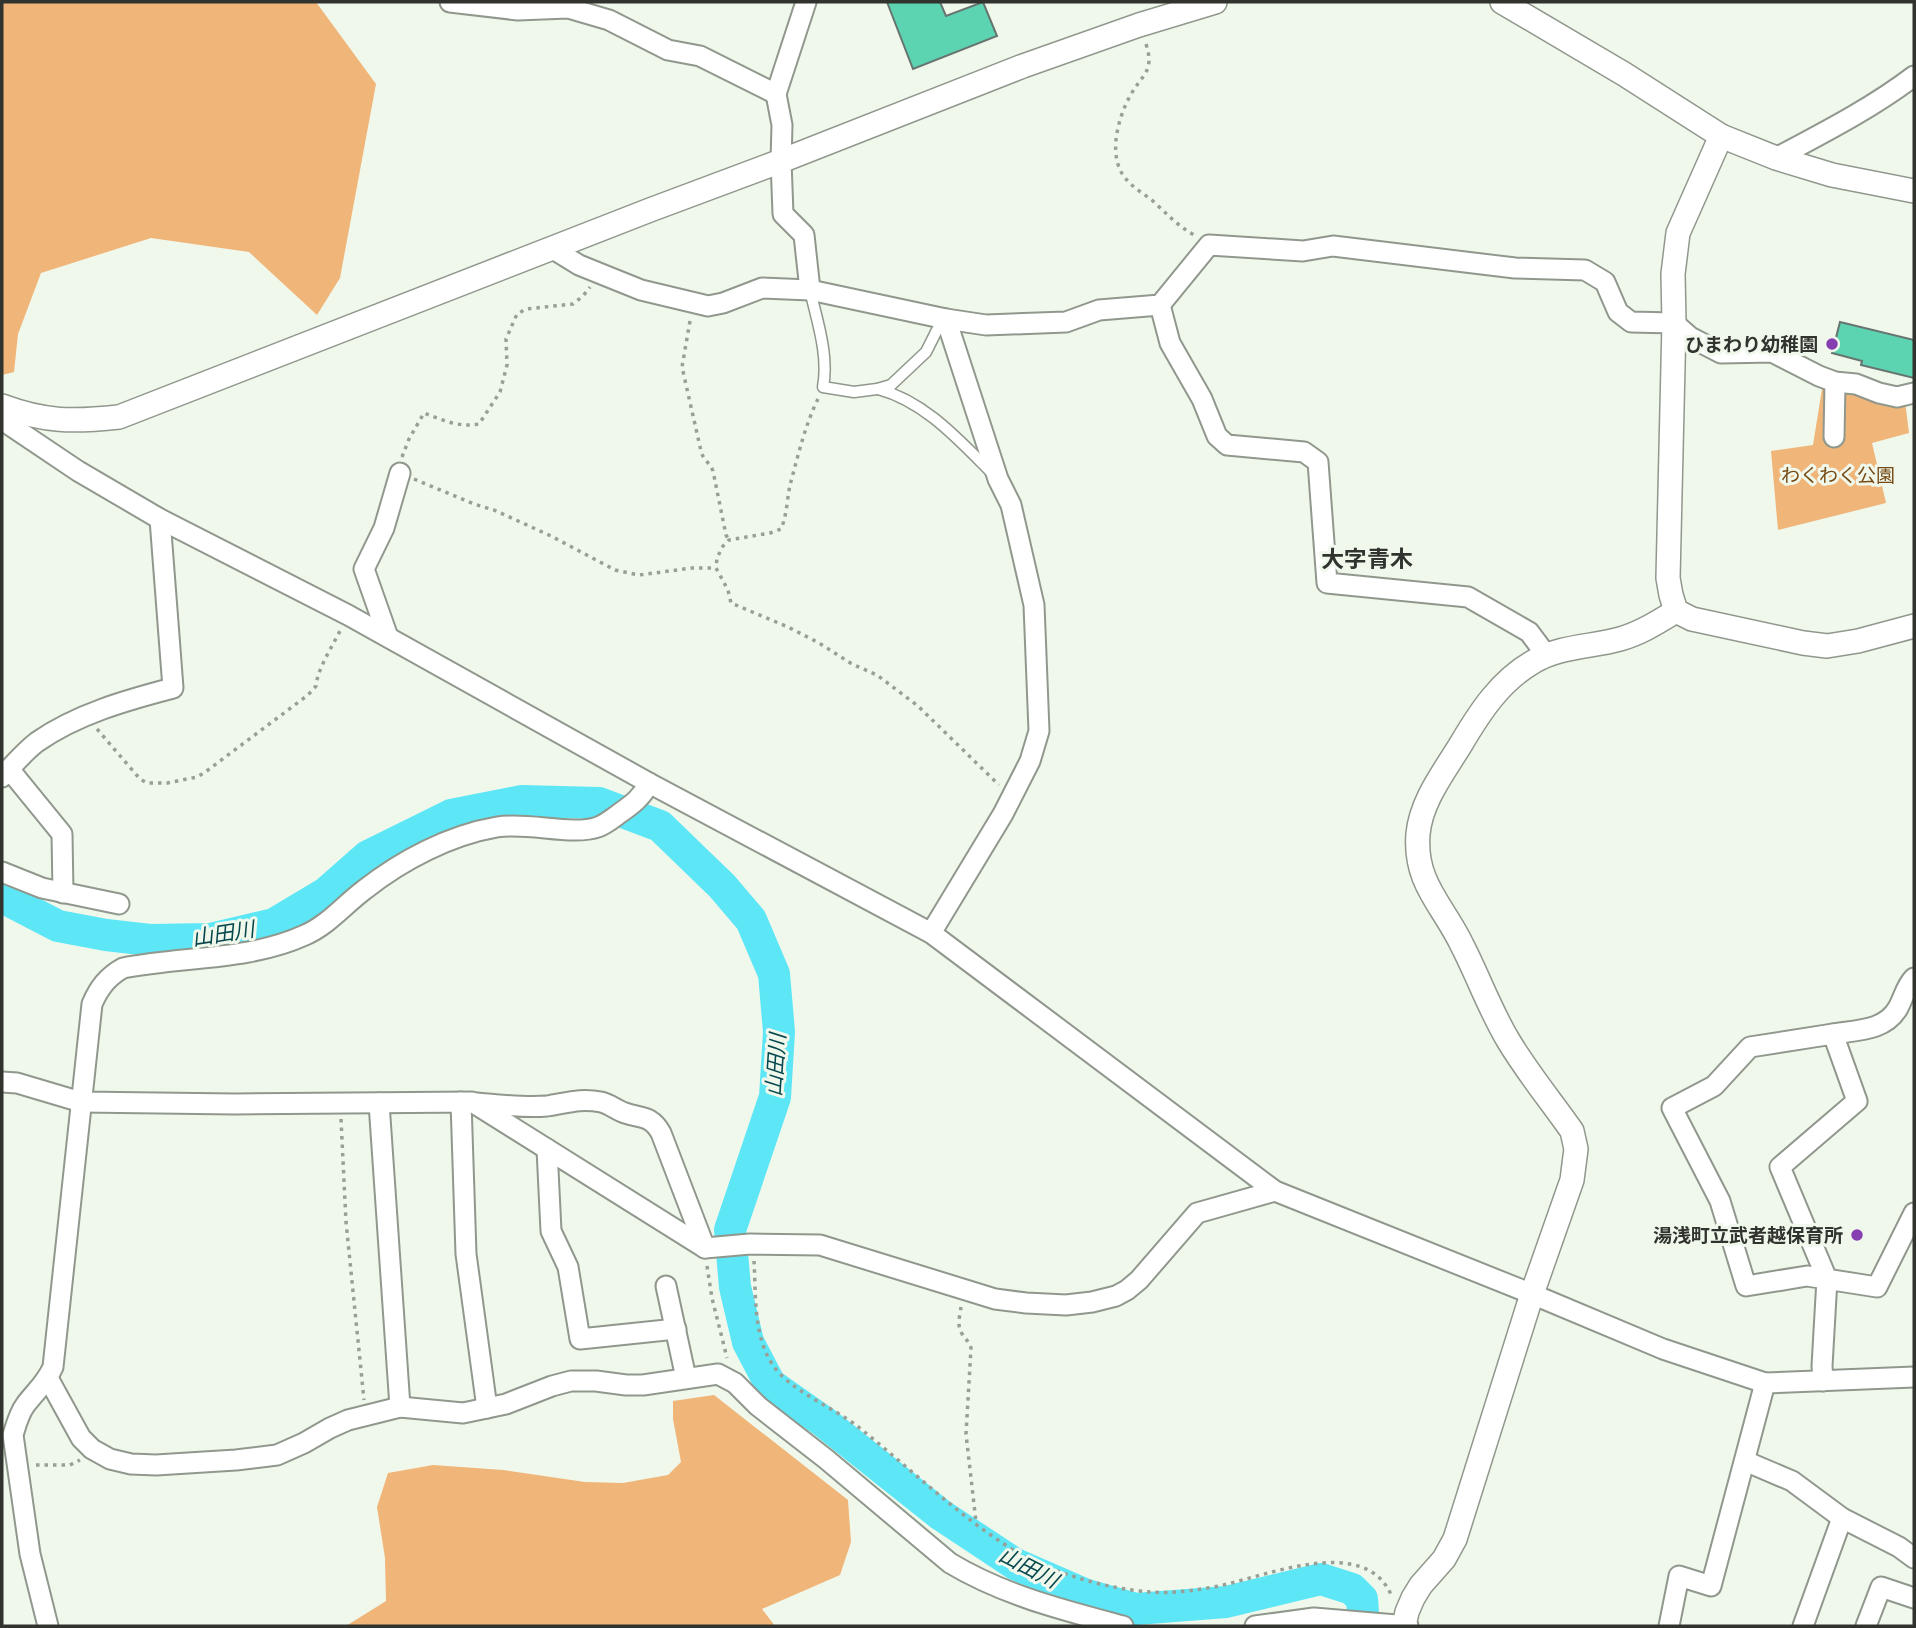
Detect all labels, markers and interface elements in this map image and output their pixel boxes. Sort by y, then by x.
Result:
place label: ひまわり幼稚園 [1685,331,1818,357]
marker: ひまわり幼稚園 [1824,336,1840,352]
park label: わくわく公園 [1781,462,1895,488]
district label: 大字青木 [1321,542,1413,574]
water label: 山田川 [190,914,258,952]
water label: 山田川 [759,1031,791,1097]
place label: 湯浅町立武者越保育所 [1653,1222,1843,1248]
marker: 湯浅町立武者越保育所 [1849,1227,1865,1243]
water label: 山田川 [995,1540,1065,1595]

